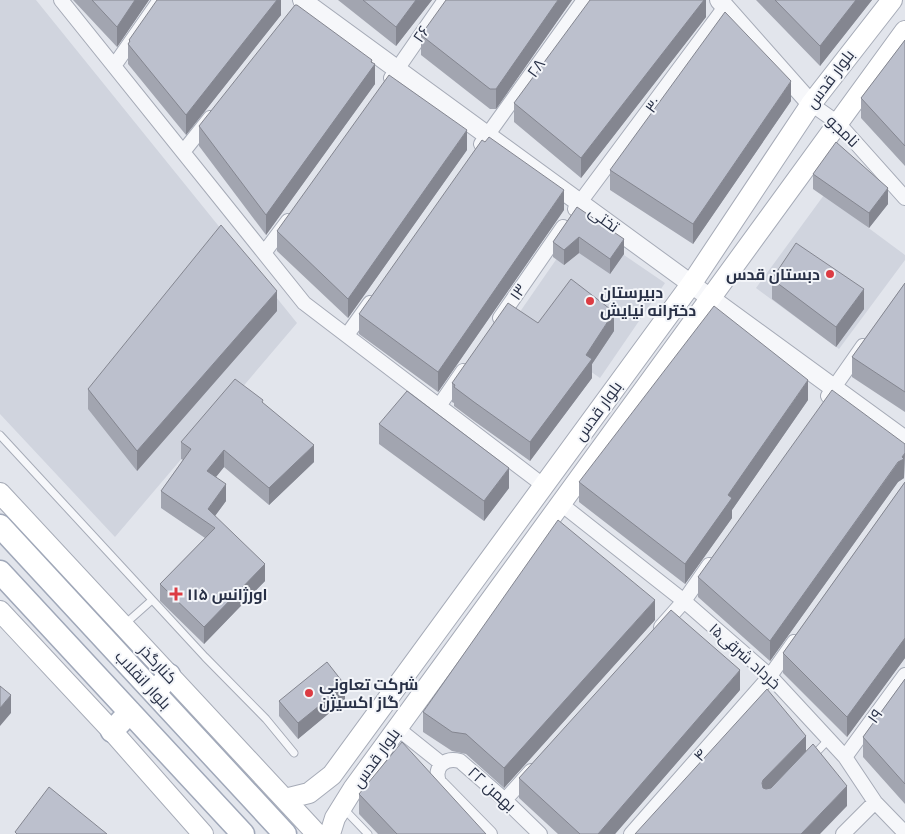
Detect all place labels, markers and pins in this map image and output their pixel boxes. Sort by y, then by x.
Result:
place label: دبستان قدس [726,263,820,286]
marker: دبستان قدس [824,268,836,280]
place label: دبیرستان دخترانه نیایش [600,281,696,322]
marker: دبیرستان دخترانه نیایش [584,295,596,307]
place label: اورژانس ۱۱۵ [187,583,268,606]
marker: اورژانس ۱۱۵ [169,587,183,601]
place label: شرکت تعاونی گاز اکسیژن [319,673,418,714]
marker: شرکت تعاونی گاز اکسیژن [303,687,315,699]

